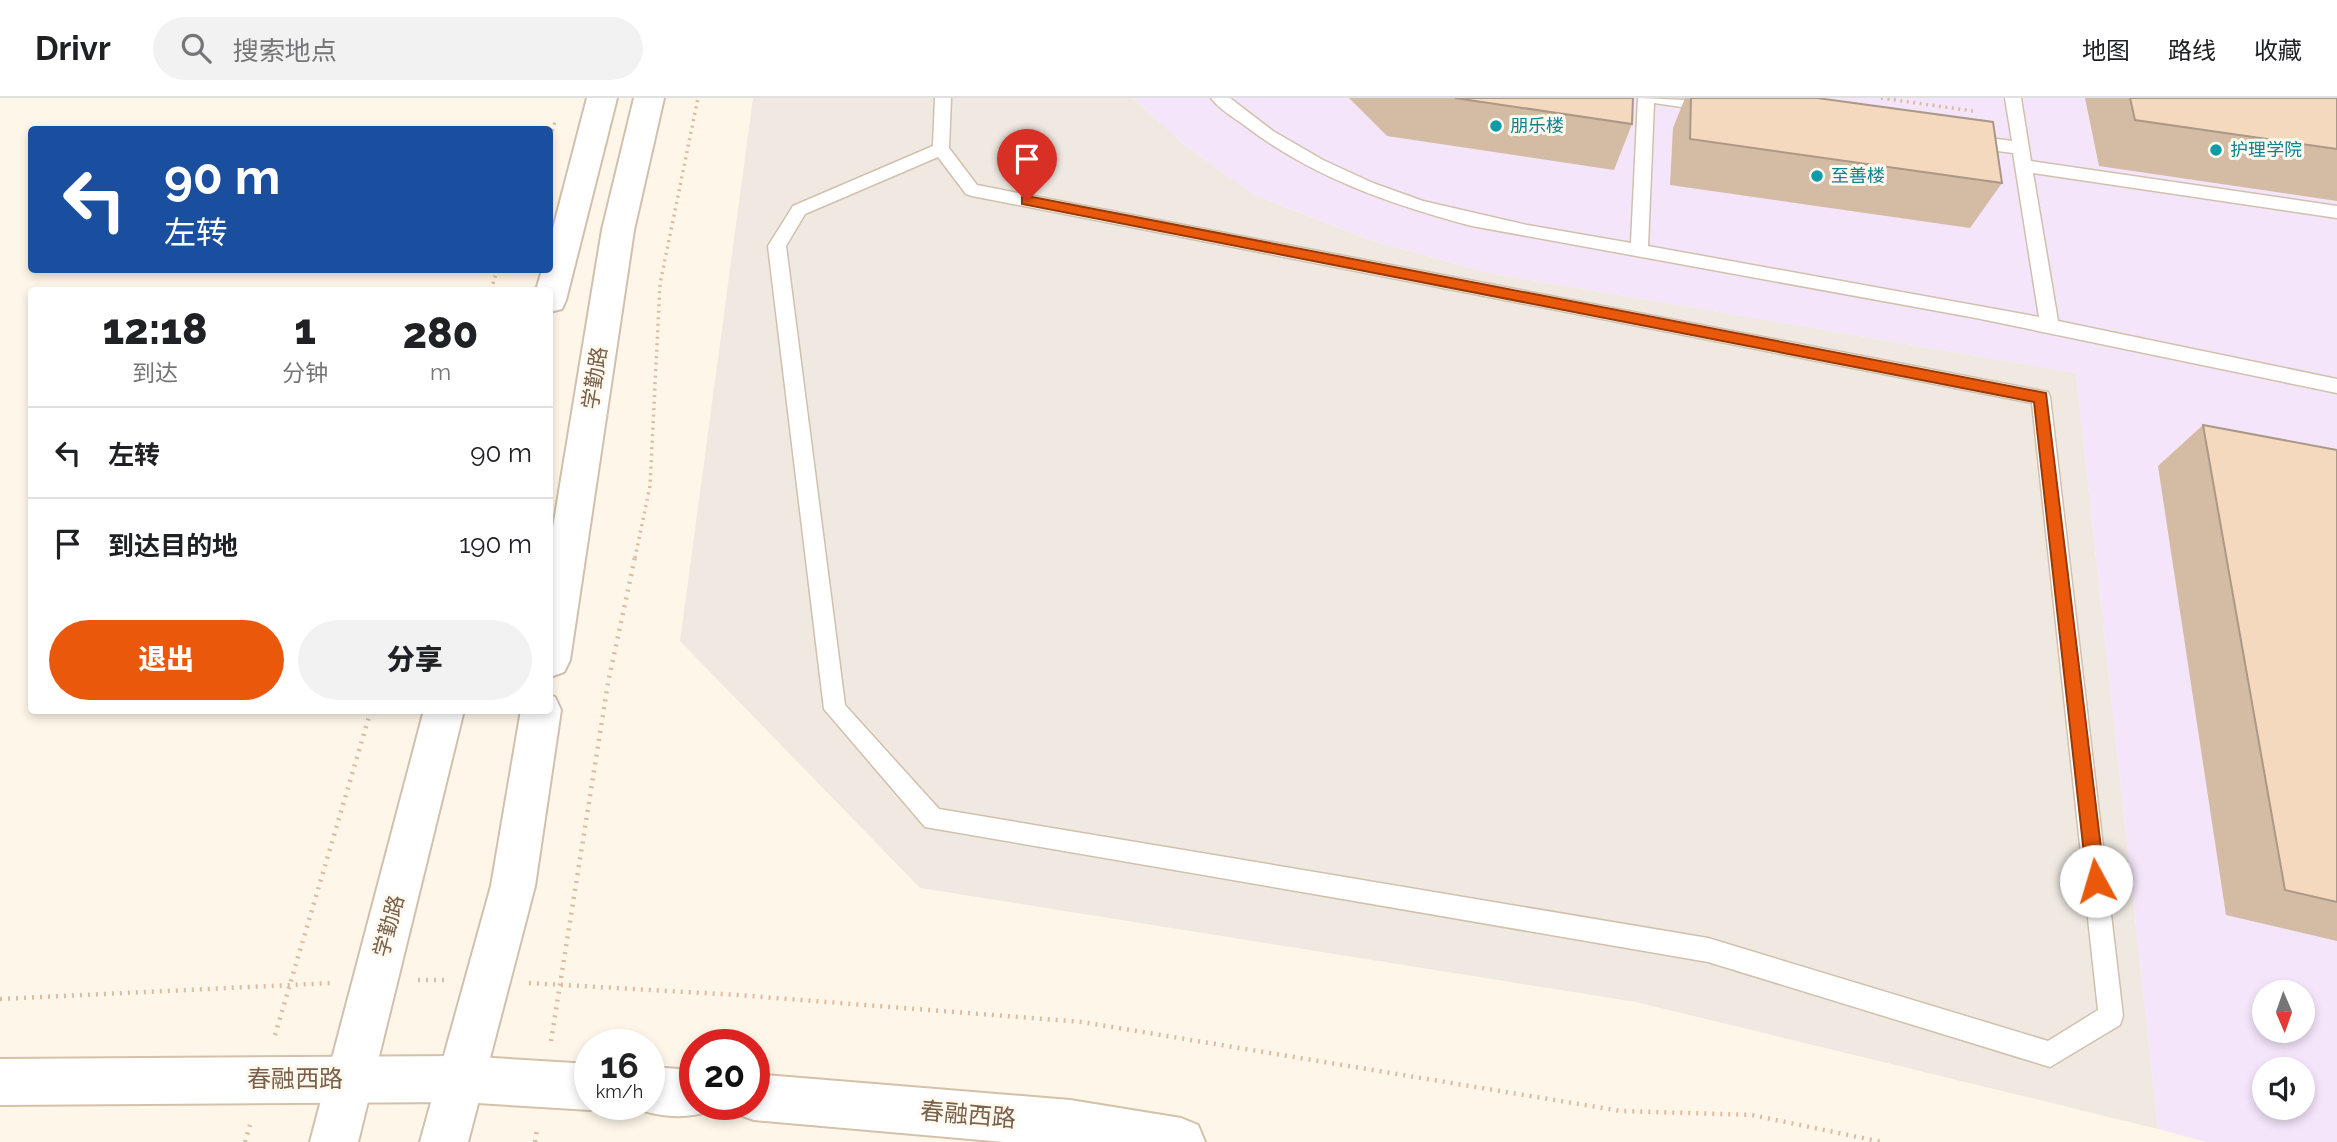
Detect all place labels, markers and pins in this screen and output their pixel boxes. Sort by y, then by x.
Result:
place label: 朋乐楼 [1510,115,1564,136]
marker: 朋乐楼 [1488,118,1504,134]
pin [997,129,1057,201]
place label: 护理学院 [2230,139,2302,160]
marker: 护理学院 [2208,142,2224,158]
place label: 至善楼 [1831,165,1885,186]
marker: 至善楼 [1809,168,1825,184]

